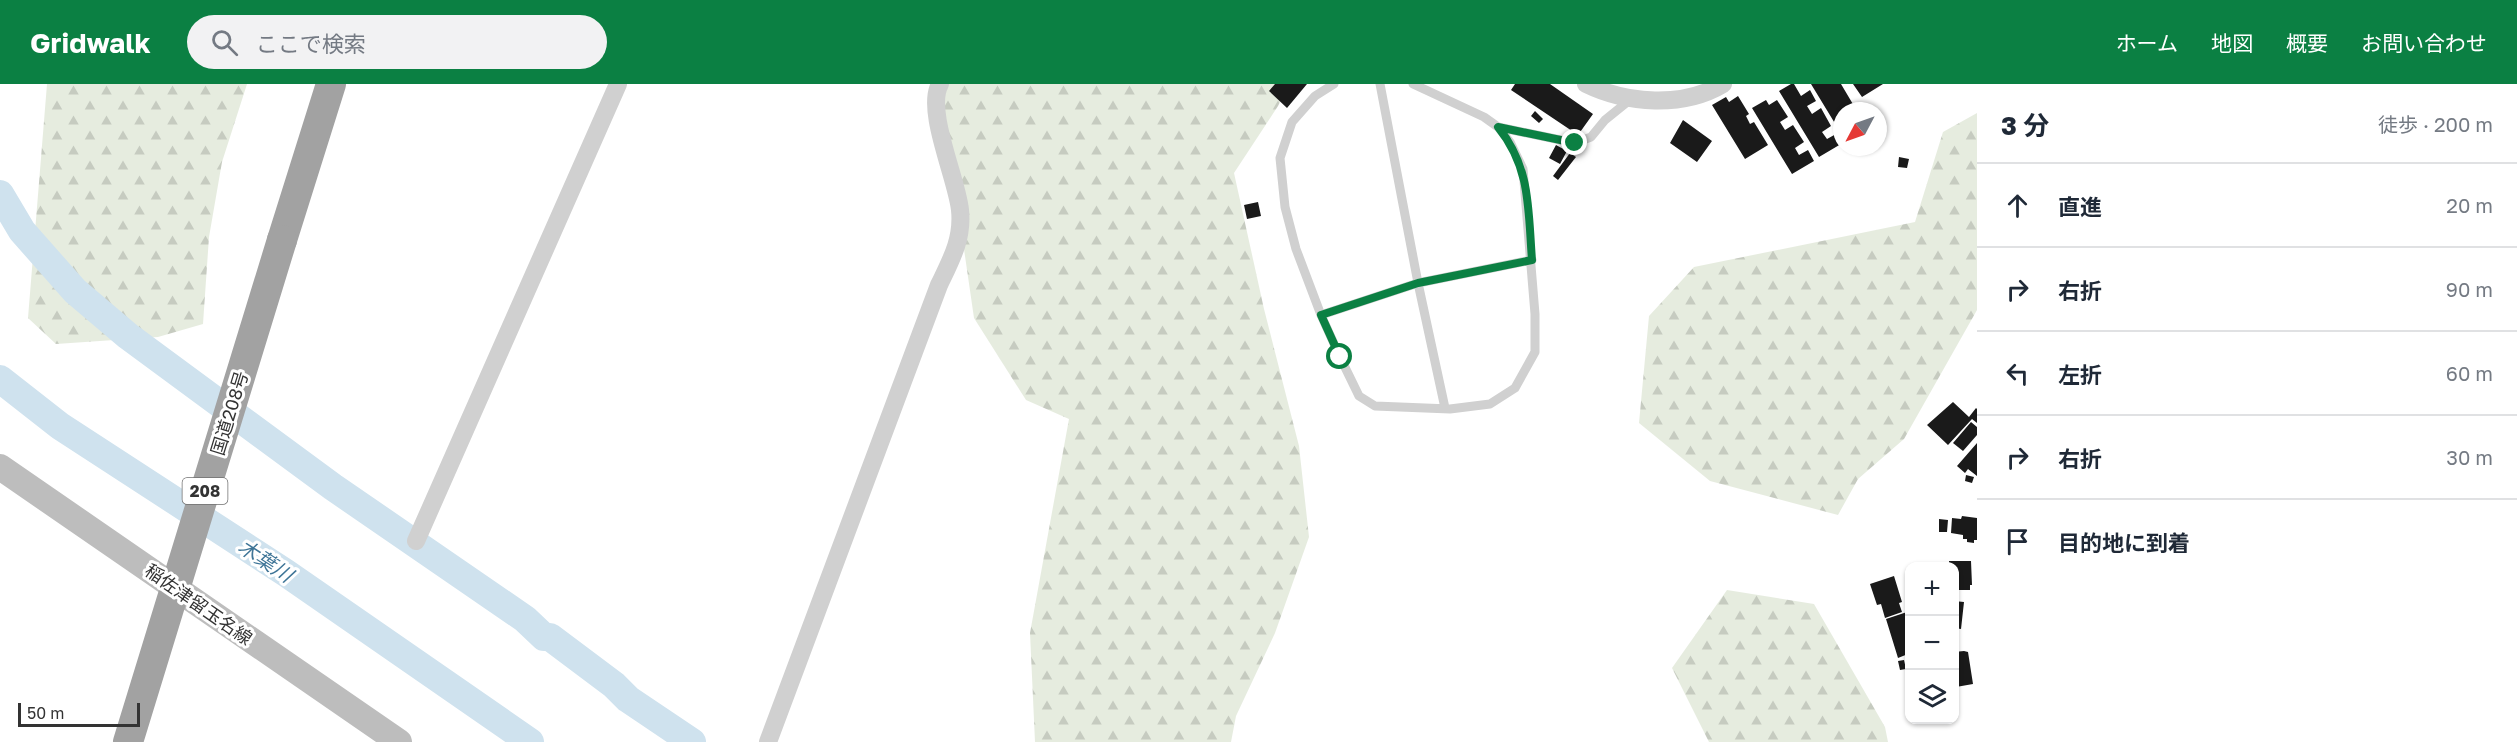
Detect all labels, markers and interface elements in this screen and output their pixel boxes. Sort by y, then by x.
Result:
search box [187,15,607,69]
text: Gridwalk [30,26,151,59]
icon: search [208,26,241,59]
text: ここで検索 [256,30,366,57]
text: ホーム [2116,30,2178,56]
text: 地図 [2211,30,2253,56]
text: 概要 [2286,30,2328,56]
text: お問い合わせ [2361,30,2487,56]
north arrow [1833,102,1887,156]
text: 3 分 [2001,110,2049,141]
text: 徒歩 · 200 m [2378,112,2493,136]
route end [1561,129,1587,155]
icon: ahead [2001,189,2034,222]
text: 直進 [2058,193,2102,220]
text: 20 m [2446,193,2493,217]
icon: right [2001,273,2034,306]
text: 右折 [2058,277,2102,304]
text: 90 m [2446,277,2493,301]
route start [1326,343,1352,369]
icon: left [2001,357,2034,390]
text: 左折 [2058,361,2102,388]
text: 60 m [2446,361,2493,385]
street label: 国道208号 [206,368,252,458]
icon: right [2001,441,2034,474]
text: 右折 [2058,445,2102,472]
text: 30 m [2446,445,2493,469]
road number: 208 [182,478,228,504]
icon: arrive [2001,525,2034,558]
text: 目的地に到着 [2058,529,2190,556]
water label: 木葉川 [234,534,299,587]
street label: 稲佐津留玉名線 [141,559,257,649]
map controls [1905,562,1959,724]
button: + [1905,562,1959,616]
button: − [1905,616,1959,670]
button: layers [1905,670,1959,724]
scale bar [18,700,140,728]
text: 50 m [27,703,64,723]

